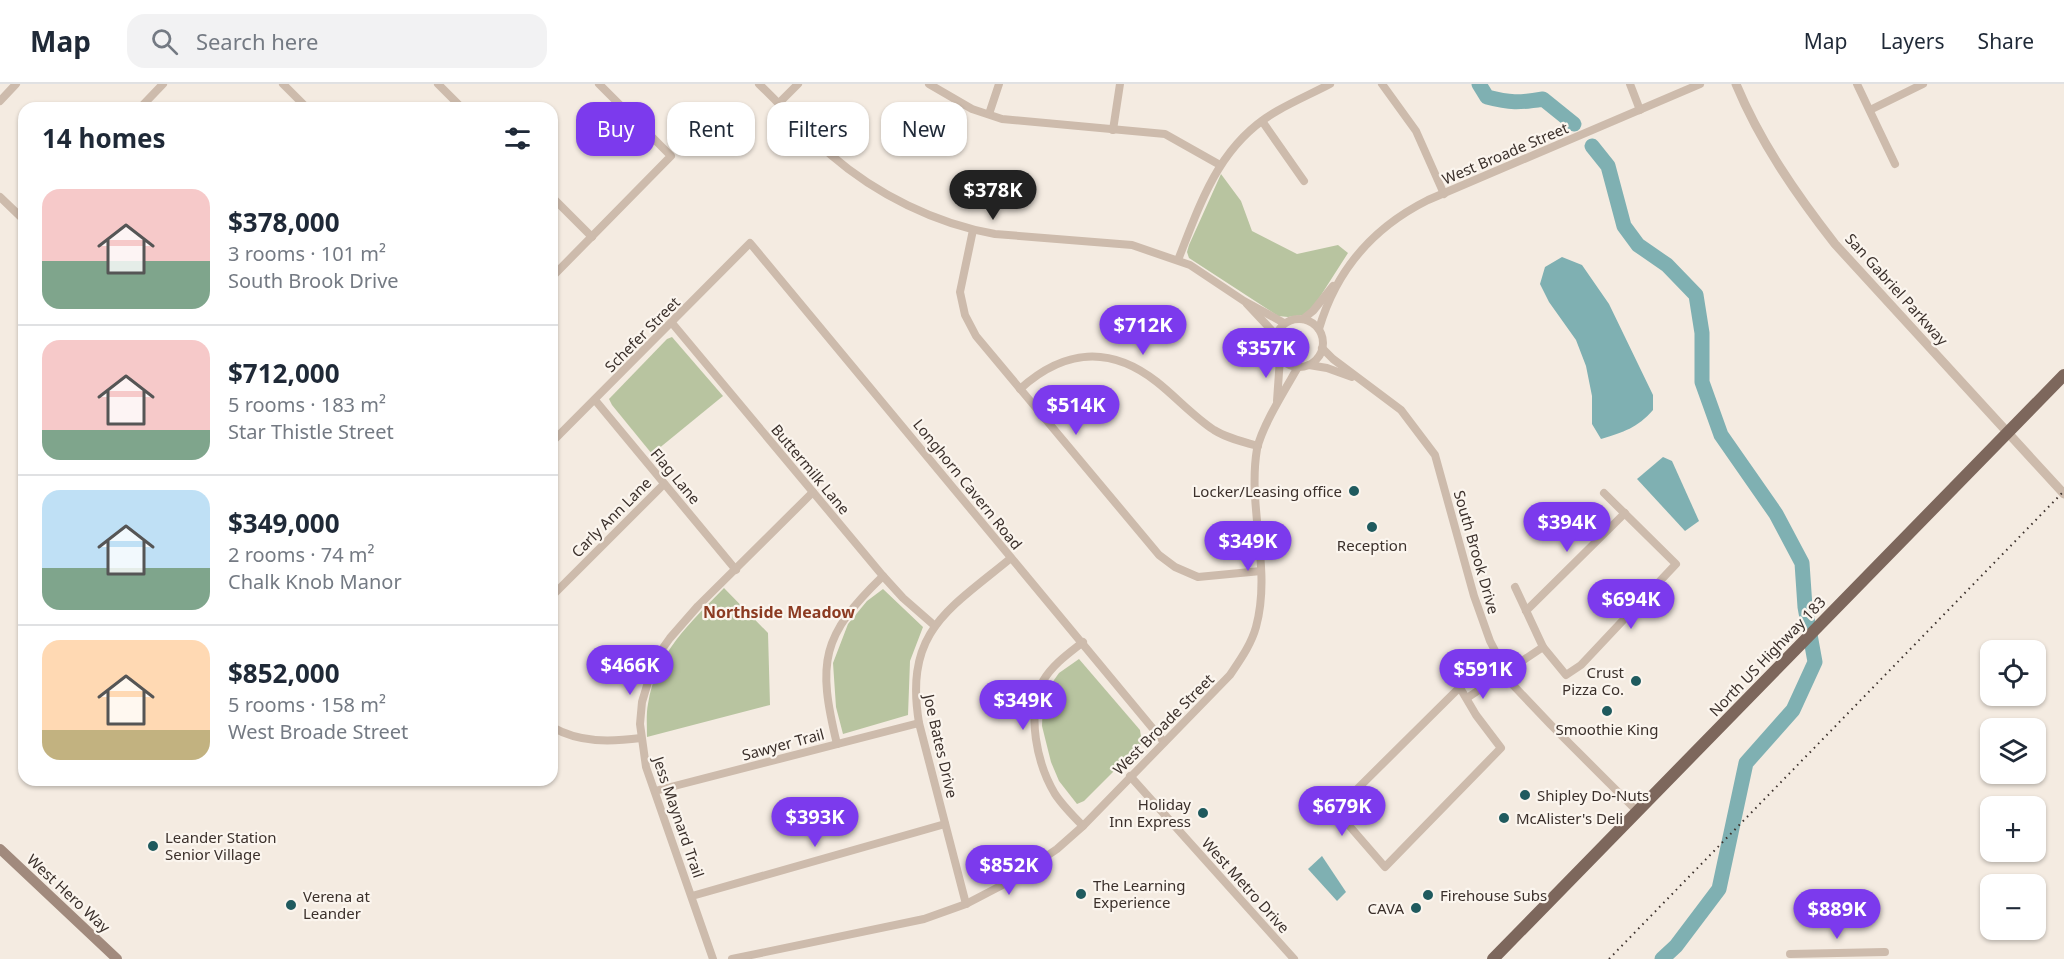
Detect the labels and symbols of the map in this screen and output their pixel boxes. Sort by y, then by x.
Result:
street label: West Broade Street [1439,117,1572,189]
pin: $378K [951,170,1035,221]
street label: San Gabriel Parkway [1841,229,1953,350]
street label: Schefer Street [600,292,684,376]
pin: $712K [1101,305,1185,356]
pin: $357K [1224,328,1308,379]
pin: $514K [1034,385,1118,436]
street label: Longhorn Cavern Road [909,415,1027,553]
street label: Buttermilk Lane [767,420,855,518]
street label: Flag Lane [647,444,705,508]
street label: Carly Ann Lane [567,473,655,561]
place label: Locker/Leasing office [1193,481,1342,501]
marker: Locker/Leasing office [1347,484,1361,498]
street label: South Brook Drive [1450,488,1504,616]
pin: $394K [1525,502,1609,553]
marker: Reception [1365,520,1379,534]
pin: $349K [1206,521,1290,572]
place label: Reception [1337,535,1407,555]
pin: $694K [1589,579,1673,630]
street label: North US Highway 183 [1704,592,1830,720]
district label: Northside Meadow [703,601,855,623]
pin: $466K [588,645,672,696]
pin: $591K [1441,649,1525,700]
place label: Crust Pizza Co. [1562,662,1625,699]
street label: West Broade Street [1108,669,1218,779]
marker: Crust Pizza Co. [1629,674,1643,688]
pin: $349K [981,680,1065,731]
street label: Joe Bates Drive [919,690,963,800]
marker: Smoothie King [1600,704,1614,718]
place label: Smoothie King [1556,719,1658,739]
street label: Sawyer Trail [740,723,826,765]
street label: Jess Maynard Trail [648,752,709,880]
place label: Shipley Do-Nuts [1537,785,1649,805]
pin: $679K [1300,786,1384,837]
marker: Shipley Do-Nuts [1518,788,1532,802]
place label: Holiday Inn Express [1109,794,1191,831]
pin: $393K [773,797,857,848]
marker: Holiday Inn Express [1196,806,1210,820]
place label: McAlister's Deli [1516,808,1623,828]
marker: McAlister's Deli [1497,811,1511,825]
place label: Leander Station Senior Village [165,827,276,864]
street label: West Metro Drive [1198,833,1294,937]
marker: Leander Station Senior Village [146,839,160,853]
pin: $852K [967,845,1051,896]
street label: West Hero Way [23,849,115,937]
place label: The Learning Experience [1093,875,1186,912]
place label: Firehouse Subs [1440,885,1547,905]
place label: Verena at Leander [303,886,371,923]
marker: The Learning Experience [1074,887,1088,901]
marker: Firehouse Subs [1421,888,1435,902]
pin: $889K [1795,889,1879,940]
marker: Verena at Leander [284,898,298,912]
place label: CAVA [1368,898,1404,918]
marker: CAVA [1409,901,1423,915]

